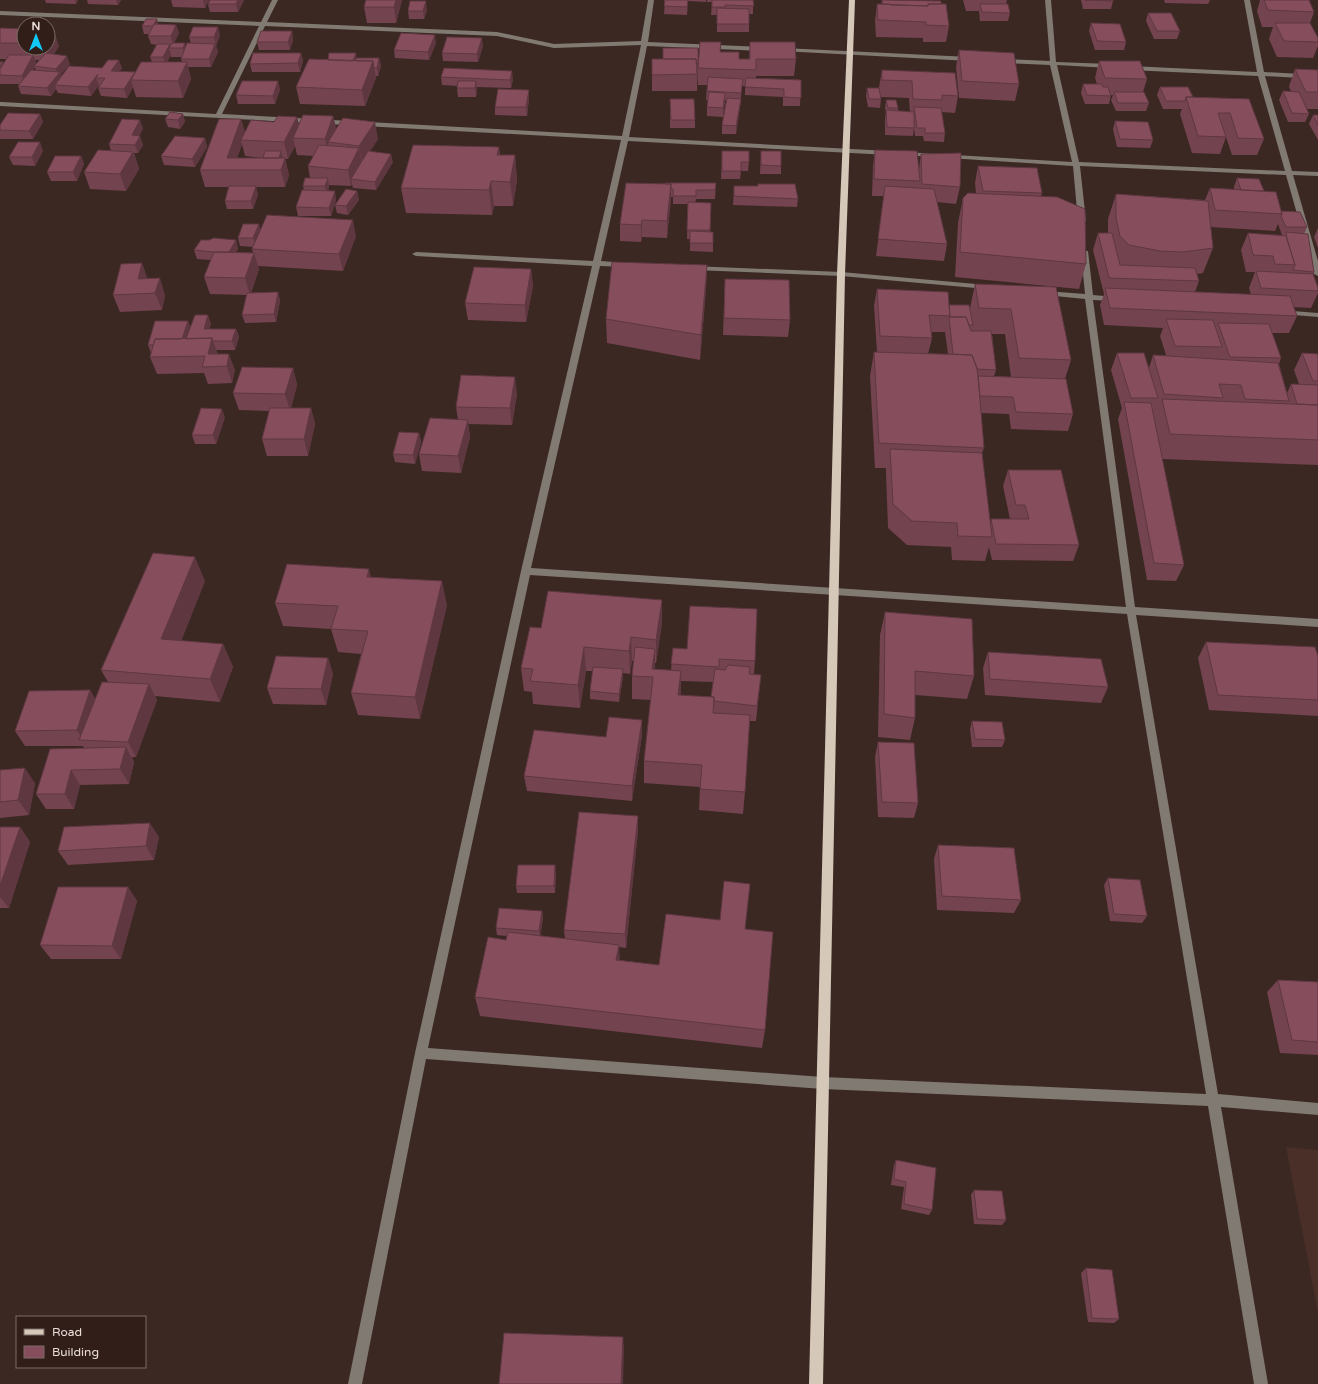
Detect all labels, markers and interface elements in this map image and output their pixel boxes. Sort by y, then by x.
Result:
north arrow [16,16,56,56]
text: N [32,20,40,33]
legend [16,1316,146,1368]
text: Road [52,1325,82,1339]
text: Building [52,1345,99,1359]

